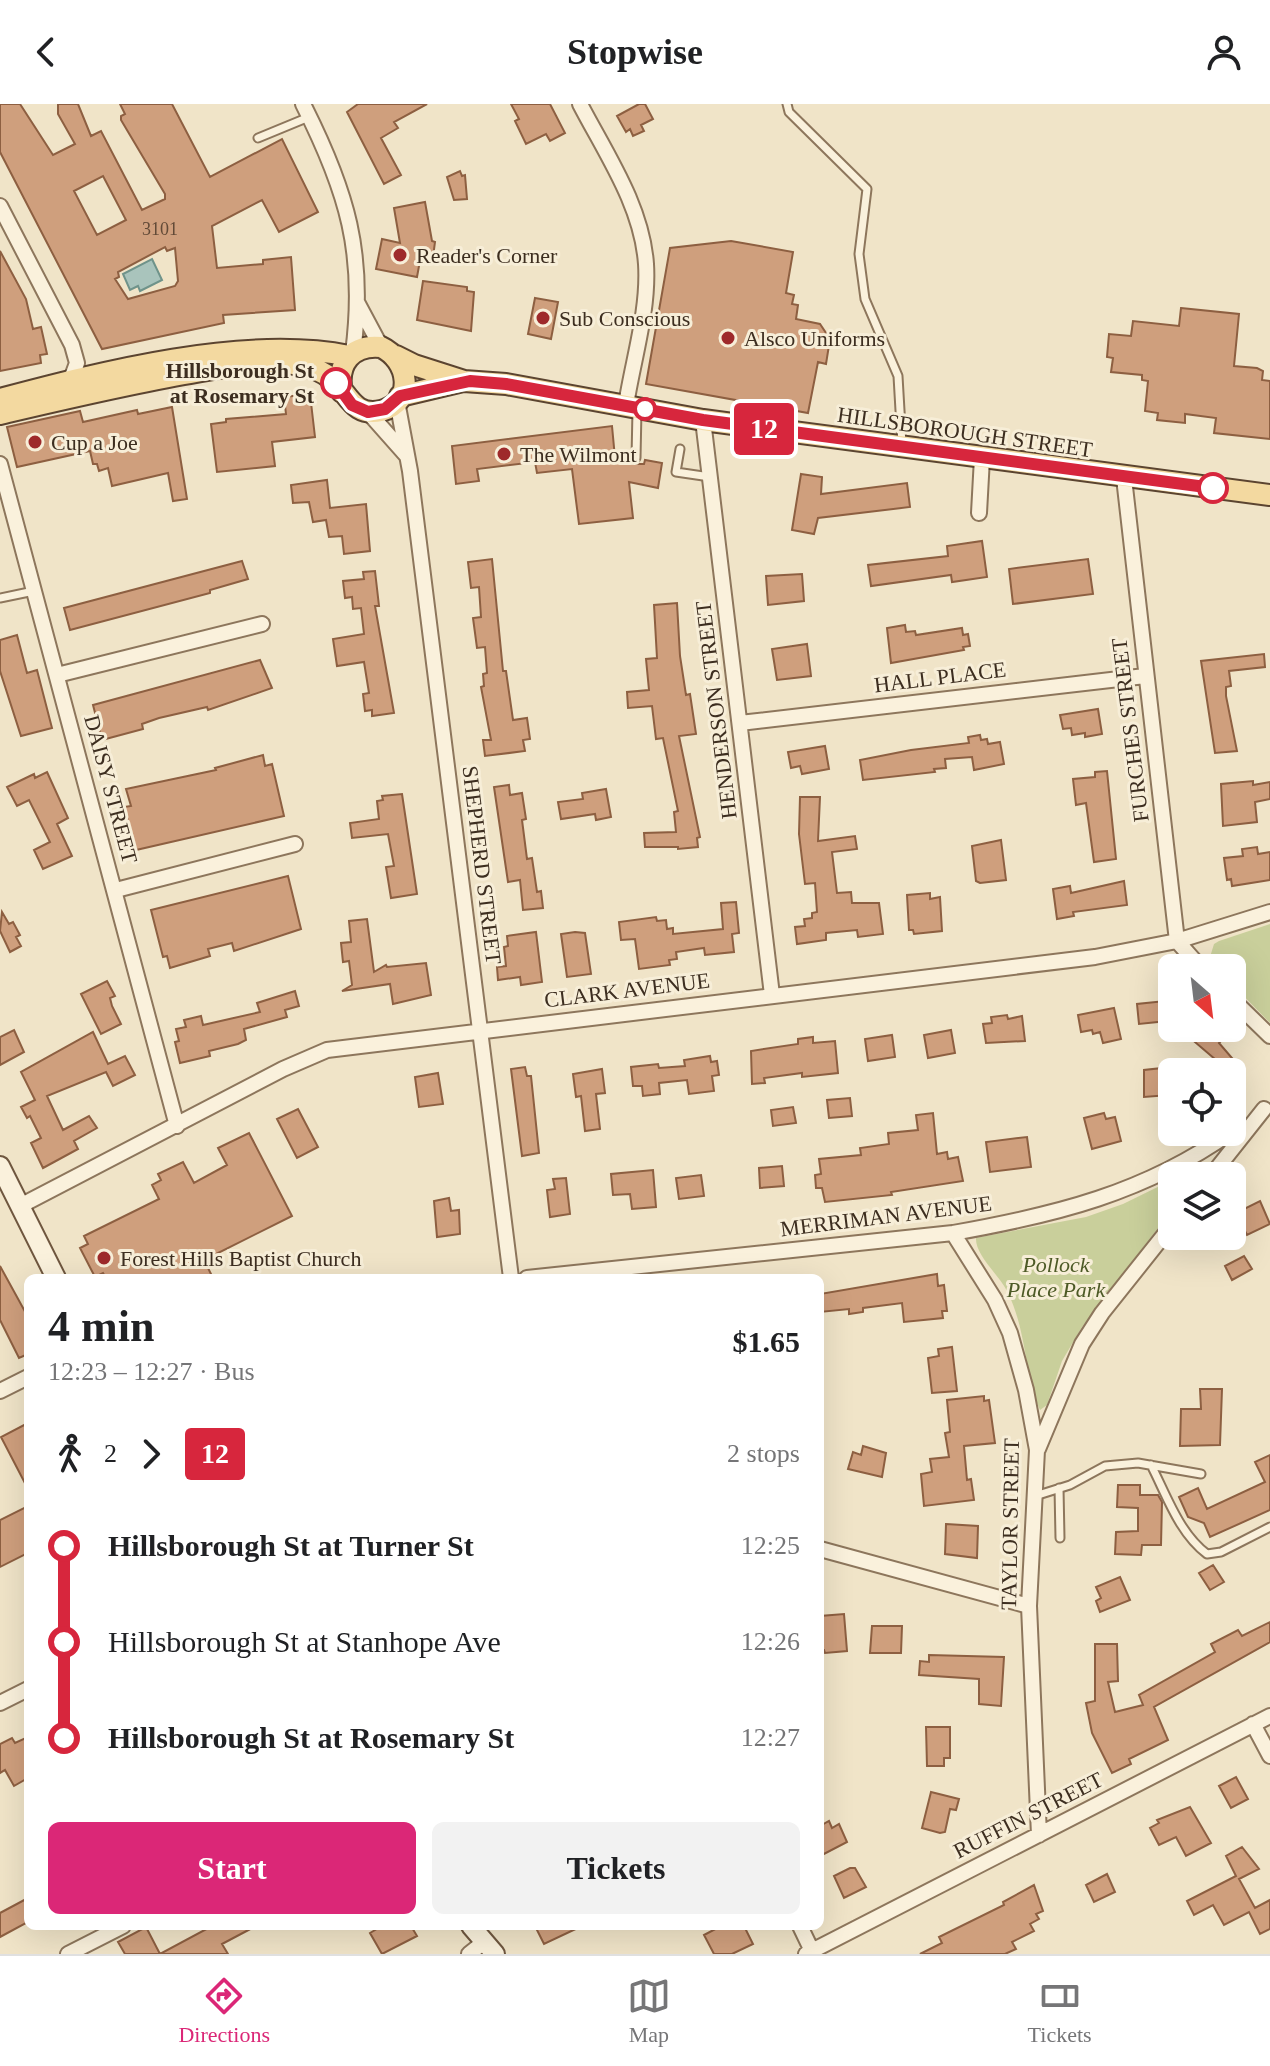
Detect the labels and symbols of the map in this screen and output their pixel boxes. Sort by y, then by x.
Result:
house number: 3101 [142,219,178,239]
place label: Reader's Corner [416,243,558,268]
marker: Reader's Corner [391,246,409,264]
place label: Sub Conscious [559,306,690,331]
marker: Sub Conscious [534,309,552,327]
place label: Alsco Uniforms [744,326,885,351]
marker: Alsco Uniforms [719,329,737,347]
place label: Hillsborough St at Rosemary St [166,358,315,408]
marker: Hillsborough St at Rosemary St [321,368,351,398]
unlabelled marker [634,398,656,420]
street label: HILLSBOROUGH STREET [836,402,1095,462]
line badge: 12 [728,403,800,455]
place label: Cup a Joe [51,430,138,455]
marker: Cup a Joe [26,433,44,451]
place label: The Wilmont [520,442,637,467]
marker: The Wilmont [495,445,513,463]
unlabelled marker [1198,473,1228,503]
street label: HENDERSON STREET [690,599,742,820]
street label: FURCHES STREET [1106,636,1154,823]
street label: HALL PLACE [872,656,1008,698]
street label: DAISY STREET [79,712,143,866]
street label: SHEPHERD STREET [457,764,507,966]
north arrow [1158,954,1246,1042]
street label: CLARK AVENUE [543,967,711,1013]
street label: MERRIMAN AVENUE [779,1191,993,1241]
place label: Forest Hills Baptist Church [120,1246,361,1271]
marker: Forest Hills Baptist Church [95,1249,113,1267]
park label: Pollock Place Park [1006,1252,1106,1302]
street label: TAYLOR STREET [996,1437,1024,1610]
street label: RUFFIN STREET [949,1766,1107,1863]

